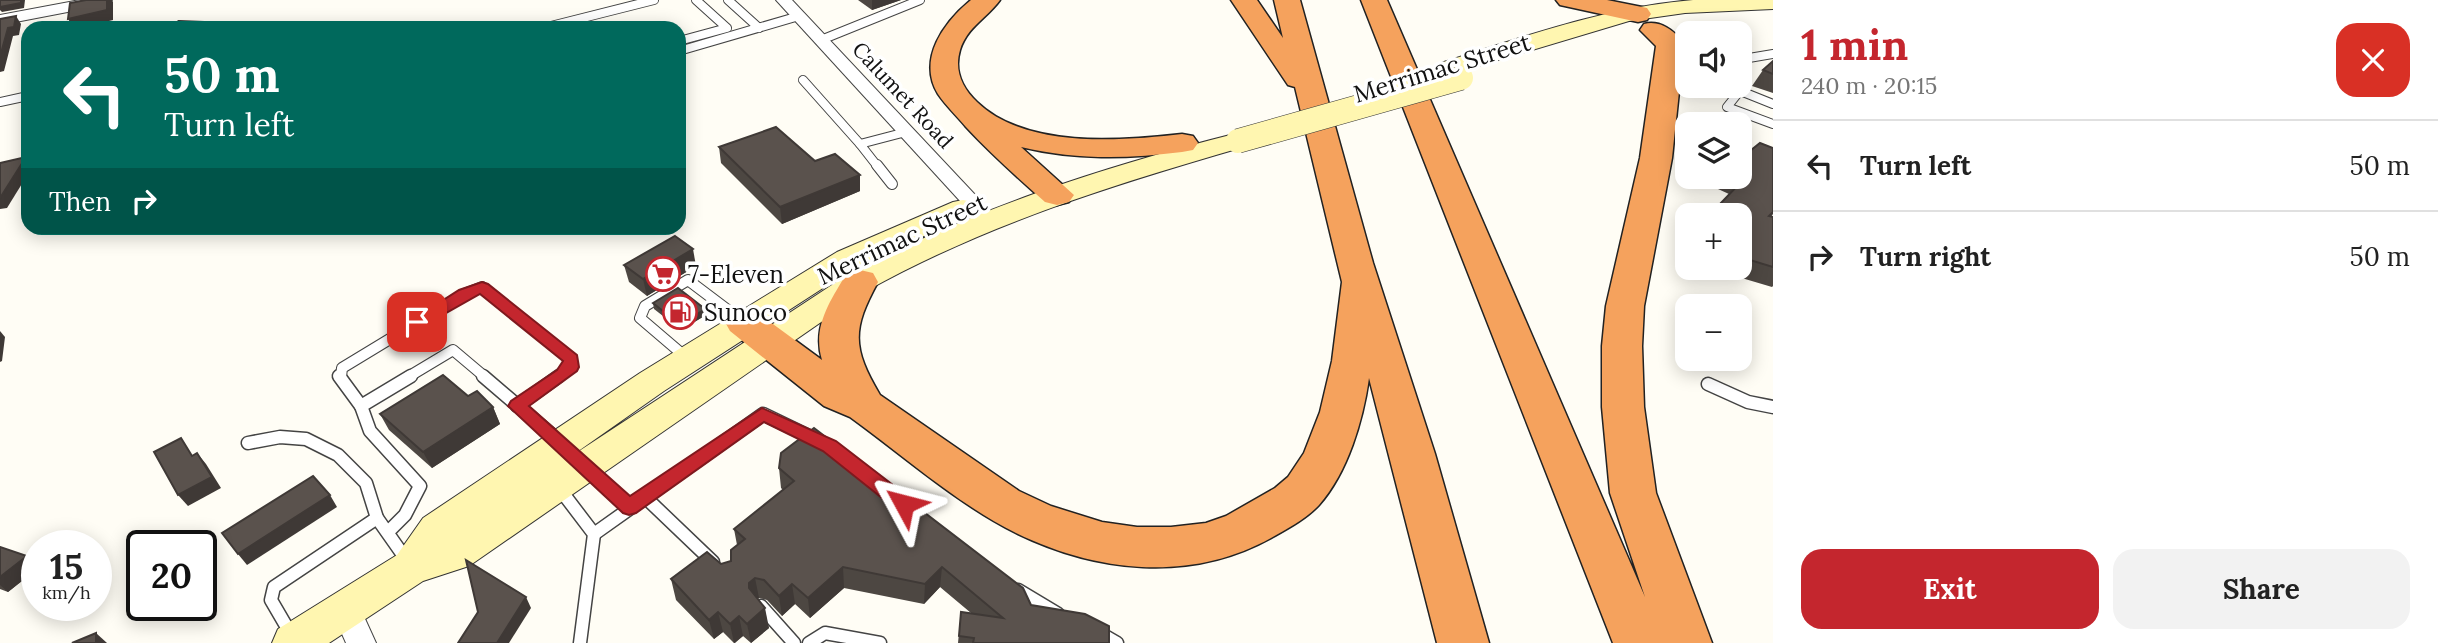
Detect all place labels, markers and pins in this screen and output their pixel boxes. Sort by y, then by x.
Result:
supermarket icon: 7-Eleven [644,255,682,293]
place label: 7-Eleven [688,259,784,290]
pin [387,292,447,352]
fuel station icon: Sunoco [661,293,699,331]
place label: Sunoco [704,297,787,328]

